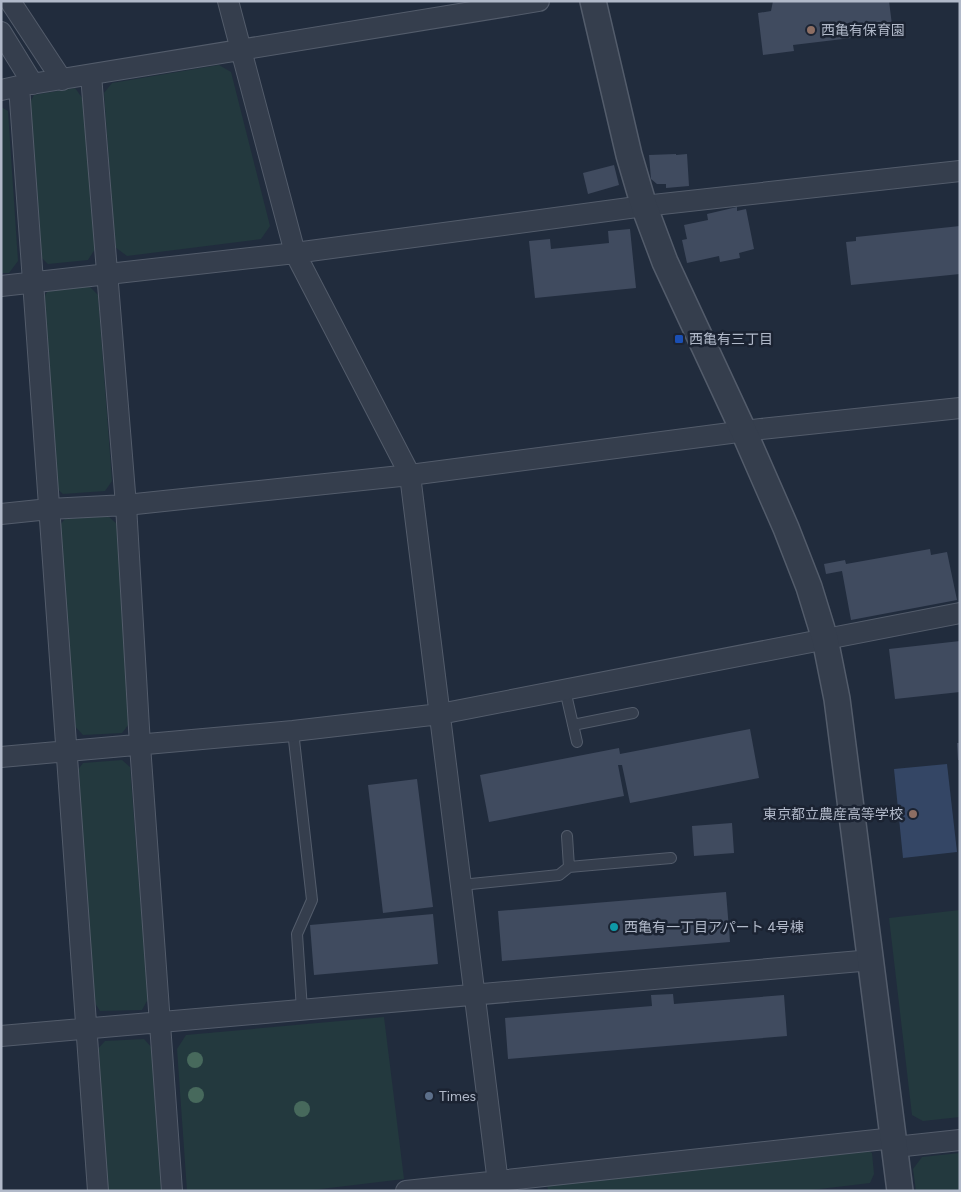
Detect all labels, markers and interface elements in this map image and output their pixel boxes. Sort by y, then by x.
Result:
place label: 西亀有保育園 [821,22,905,39]
marker: 西亀有保育園 [805,24,817,36]
place label: 西亀有三丁目 [689,331,773,348]
marker: 西亀有三丁目 [673,333,685,345]
place label: 東京都立農産高等学校 [763,806,903,823]
marker: 東京都立農産高等学校 [907,808,919,820]
place label: 西亀有一丁目アパート 4号棟 [624,919,804,936]
marker: 西亀有一丁目アパート 4号棟 [608,921,620,933]
place label: Times [439,1088,476,1105]
marker: Times [423,1090,435,1102]

